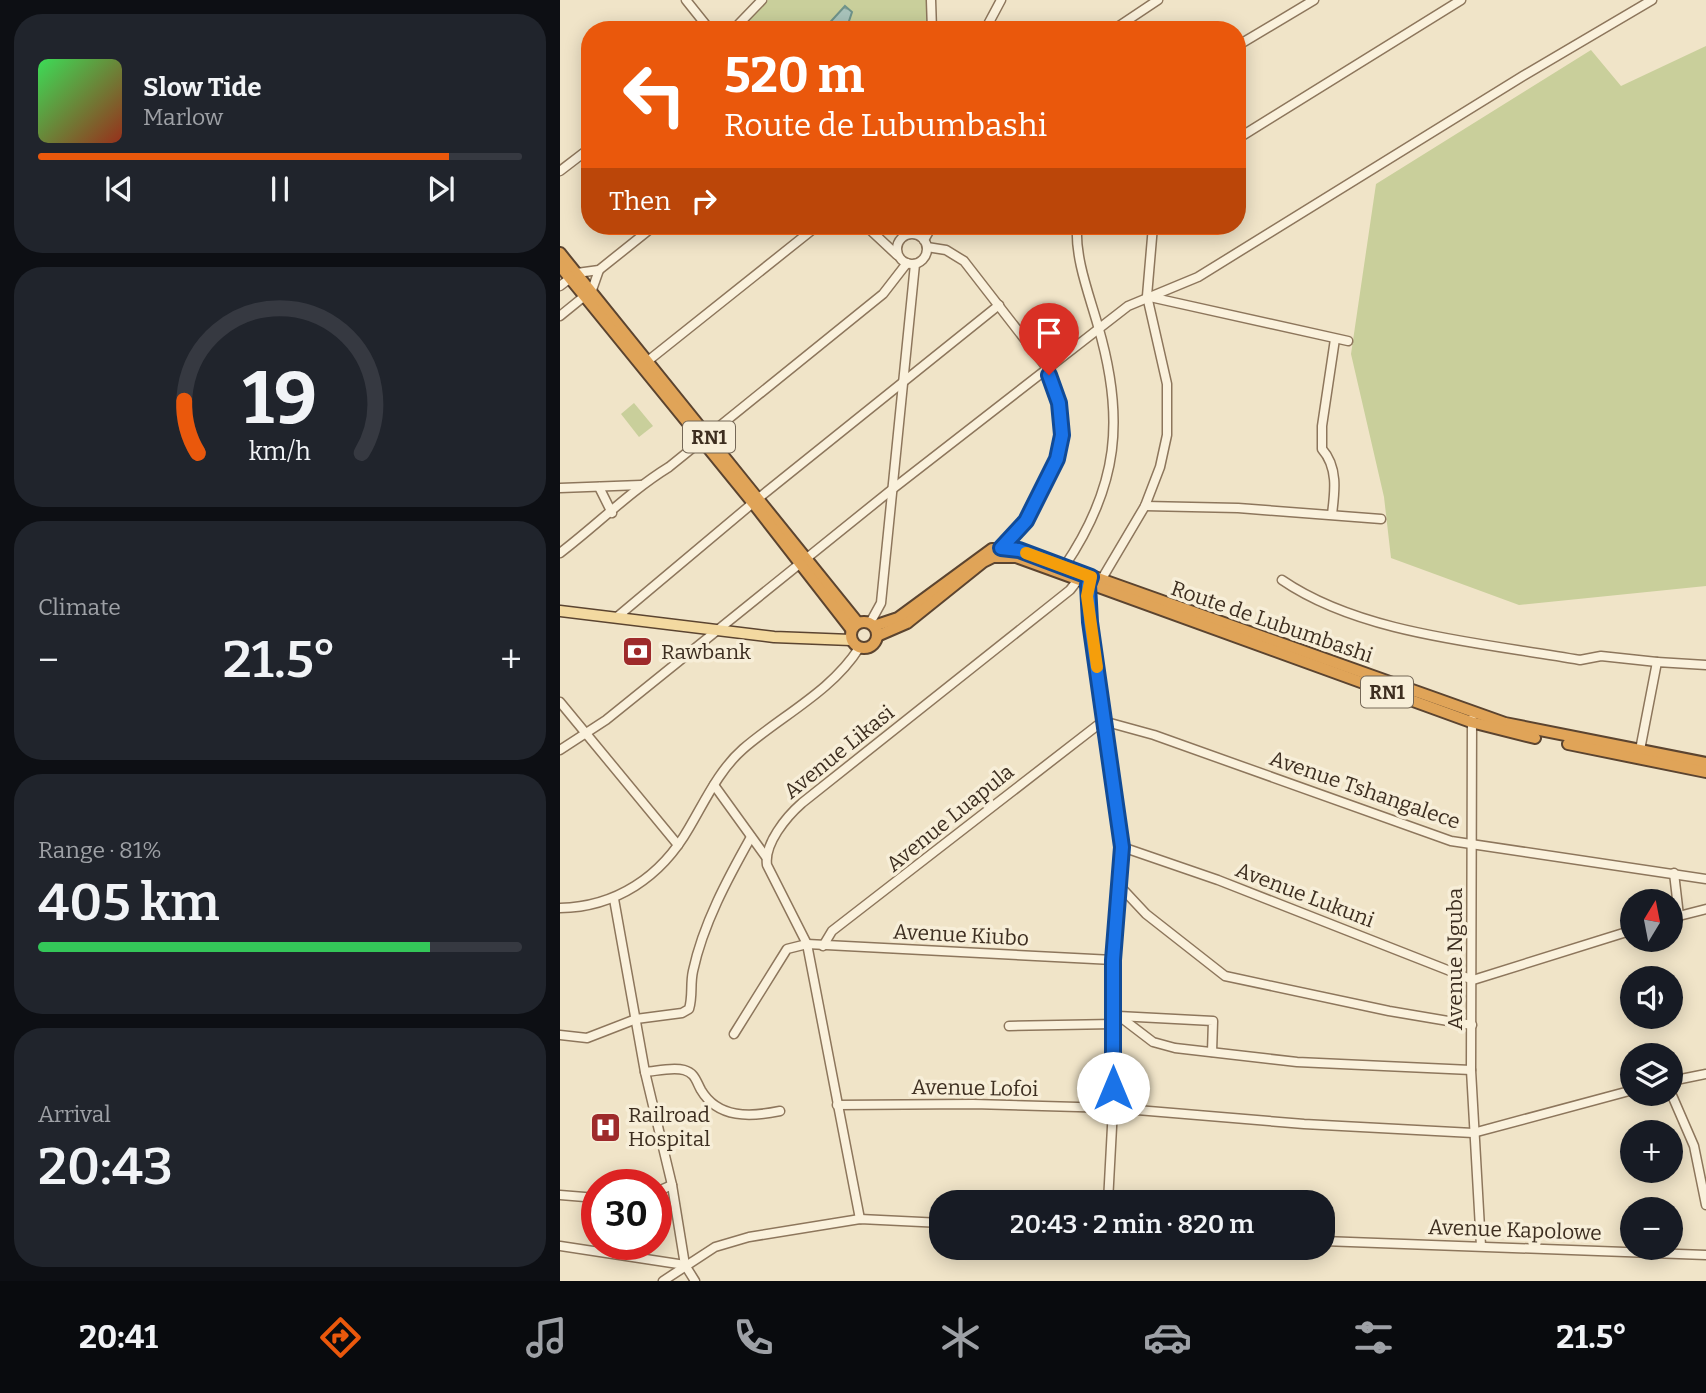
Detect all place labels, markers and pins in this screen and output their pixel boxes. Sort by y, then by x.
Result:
pin [1019,303,1079,375]
bank icon: Rawbank [621,635,655,669]
place label: Rawbank [661,639,751,665]
place label: Railroad Hospital [628,1102,710,1152]
hospital icon: Railroad Hospital [588,1110,622,1144]

